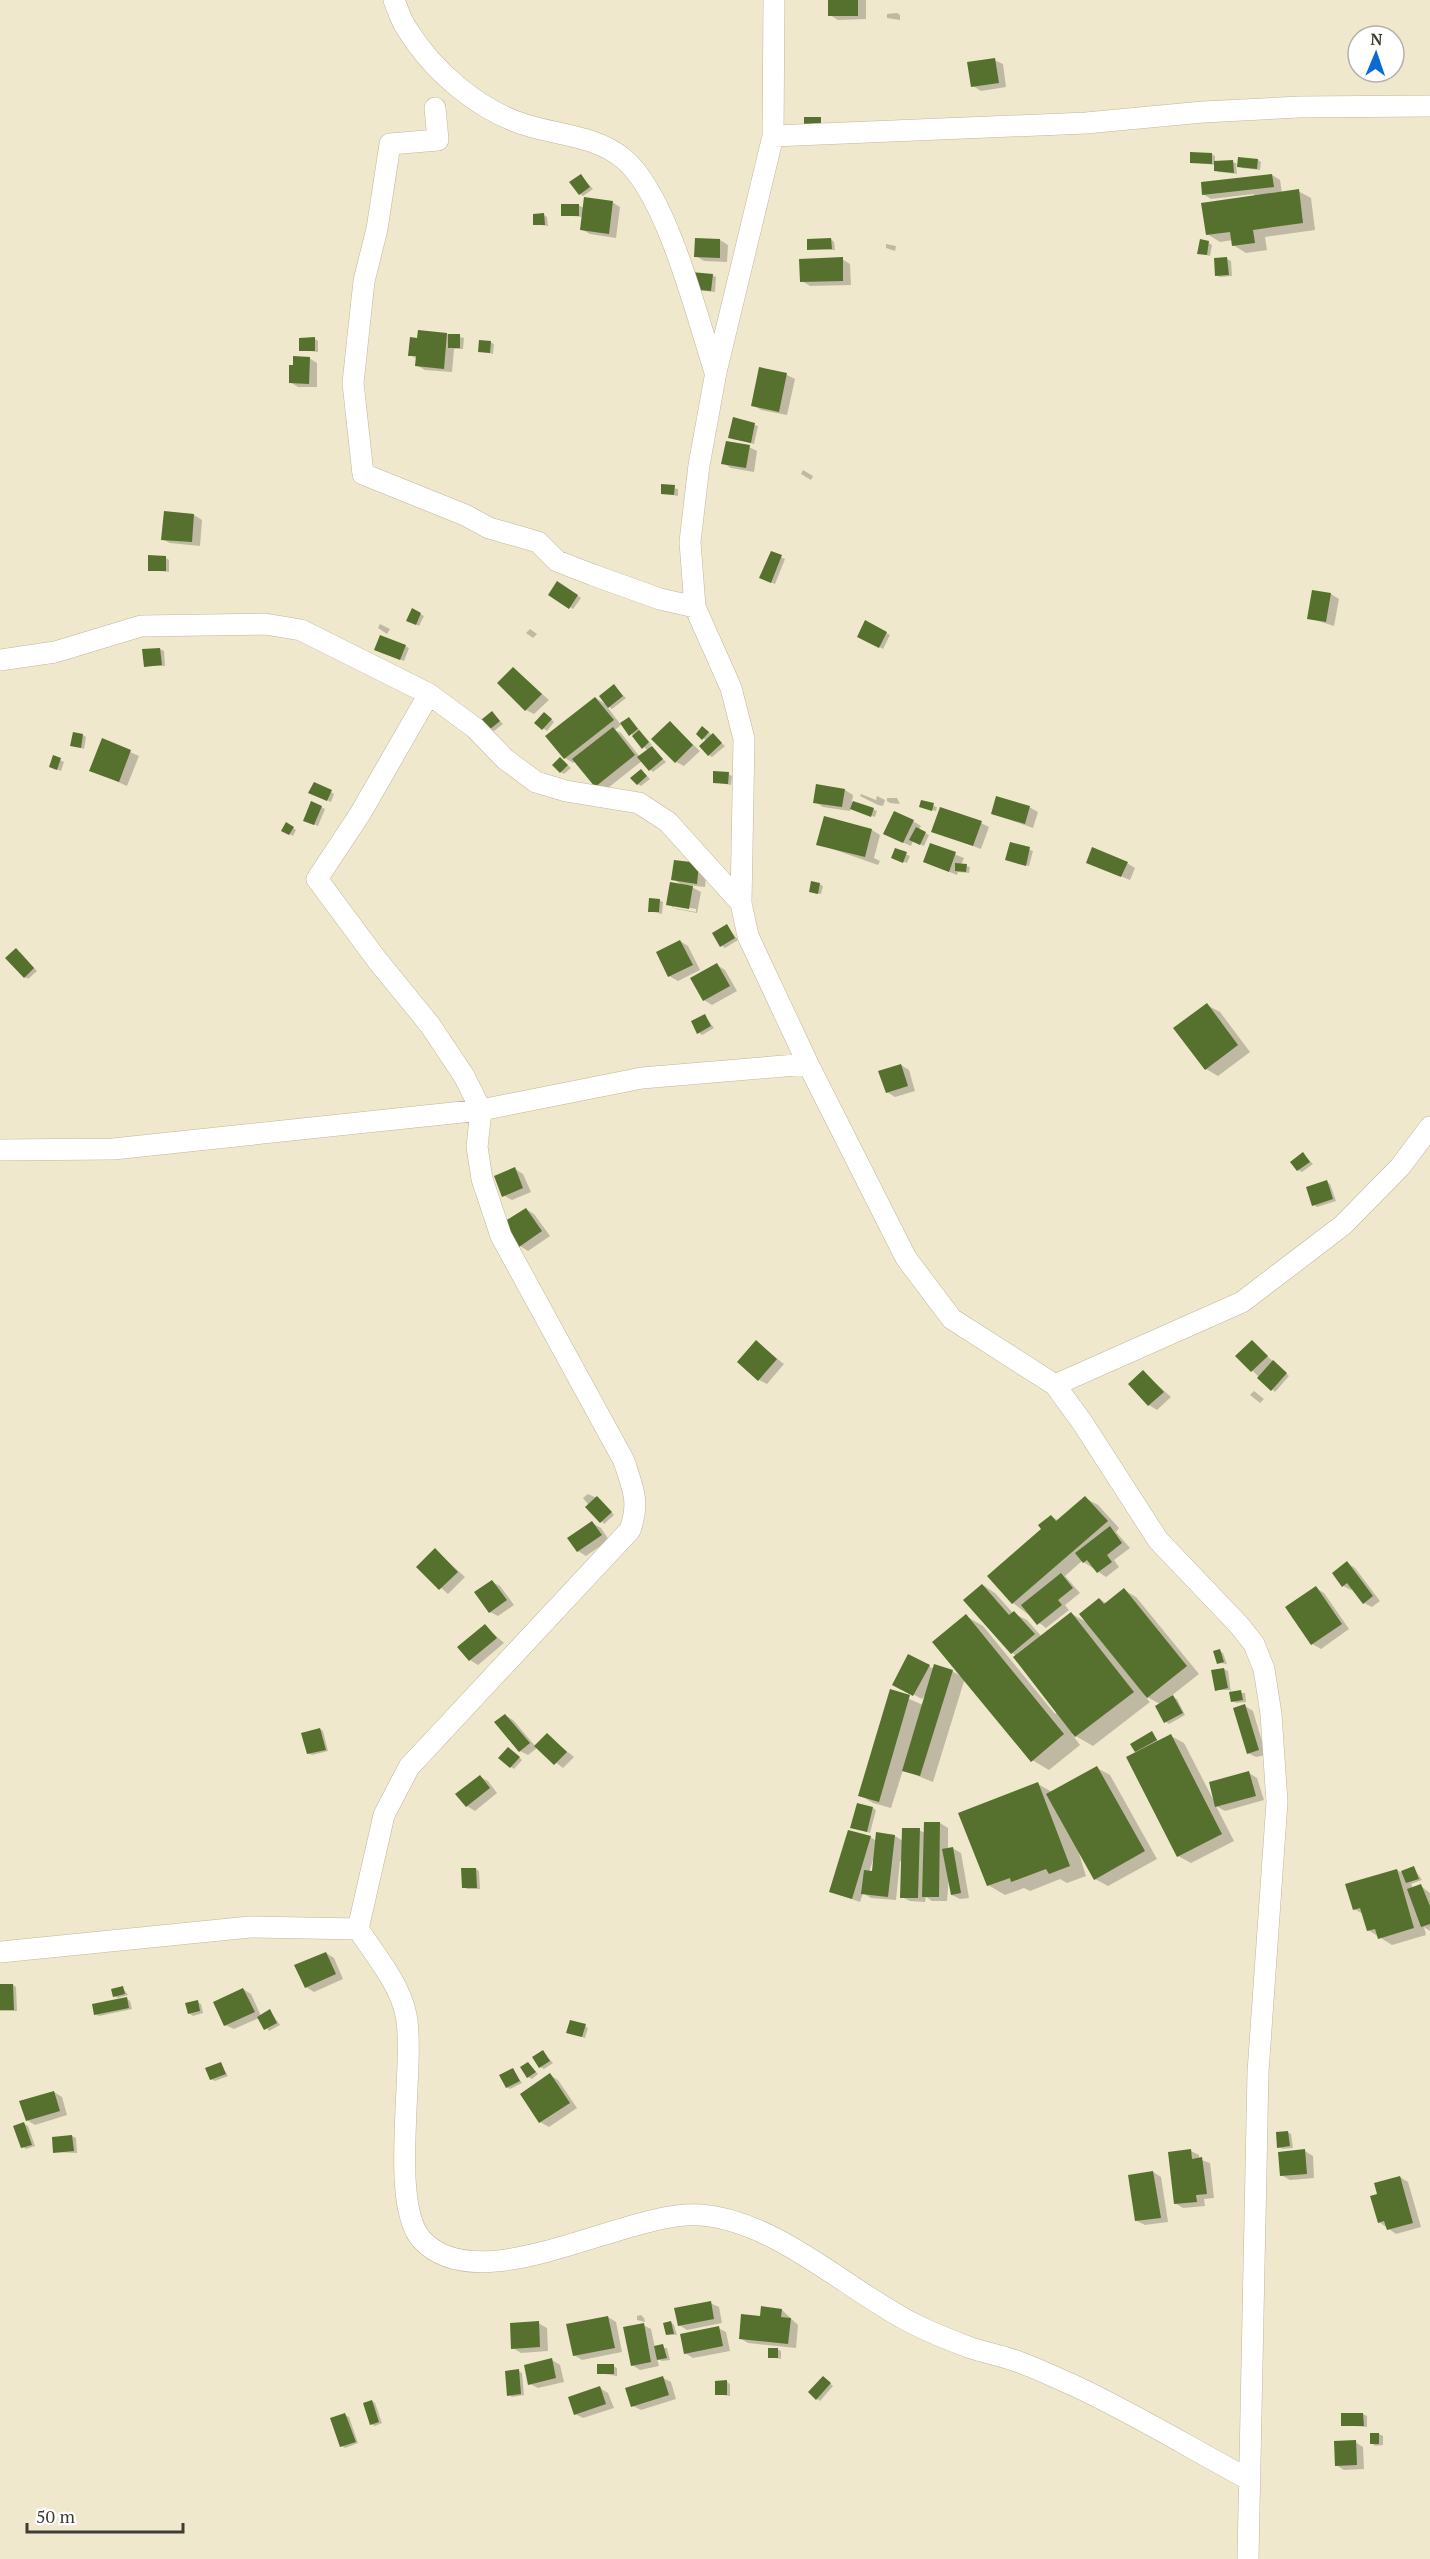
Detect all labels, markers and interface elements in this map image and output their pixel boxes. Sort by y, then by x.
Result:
north arrow [1346,24,1406,84]
text: N [1370,28,1383,50]
scale bar [27,2496,183,2534]
text: 50 m [36,2504,76,2528]

